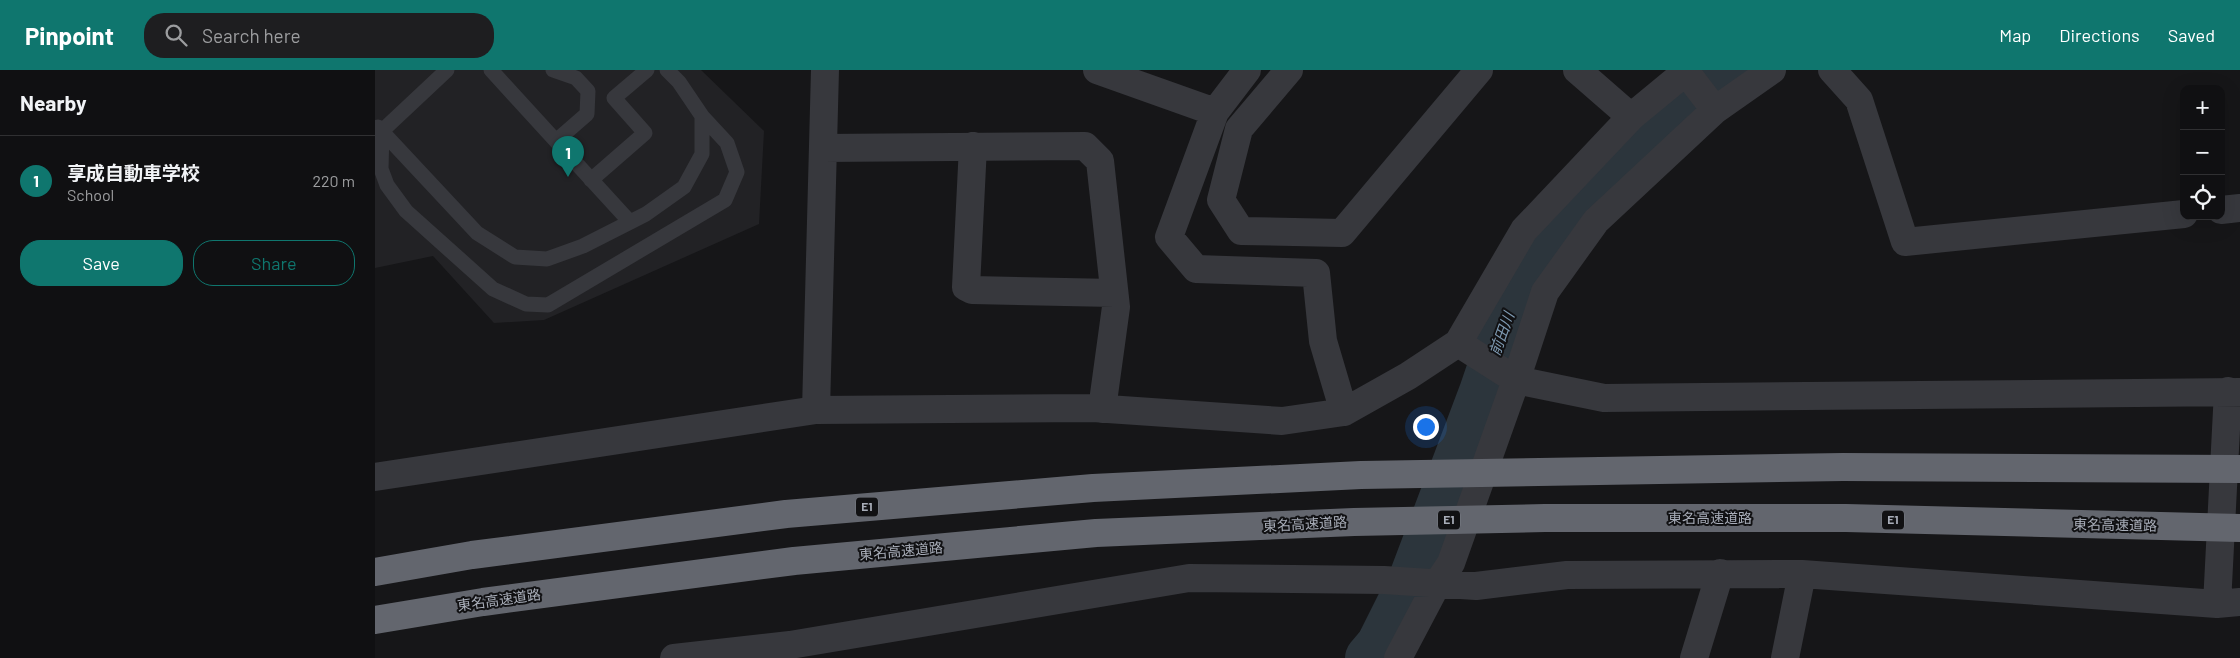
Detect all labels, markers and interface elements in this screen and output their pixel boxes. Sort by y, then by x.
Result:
search box [144,13,494,58]
text: Pinpoint [25,21,114,50]
icon: search [162,21,190,49]
text: Search here [202,24,301,47]
text: Map [1999,24,2031,46]
text: Directions [2059,24,2140,46]
text: Saved [2168,24,2215,46]
map controls [2180,85,2225,220]
button: + [2180,85,2225,130]
text: Nearby [20,90,86,115]
button: − [2180,130,2225,175]
pin: 1 [552,136,584,177]
text: 享成自動車学校 [67,161,200,184]
text: 1 [33,171,39,190]
text: 220 m [312,171,355,190]
button: locate [2180,175,2225,220]
text: School [67,185,114,204]
button: Save [20,240,183,286]
button: Share [193,240,355,286]
water label: 前田川 [1485,308,1518,358]
your location [1413,414,1439,440]
road number: E1 [856,498,878,517]
street label: 東名高速道路 [1668,509,1752,526]
road number: E1 [1438,510,1460,530]
road number: E1 [1882,510,1904,530]
street label: 東名高速道路 [1263,513,1347,534]
street label: 東名高速道路 [2073,515,2157,534]
street label: 東名高速道路 [858,538,944,563]
street label: 東名高速道路 [456,585,542,614]

